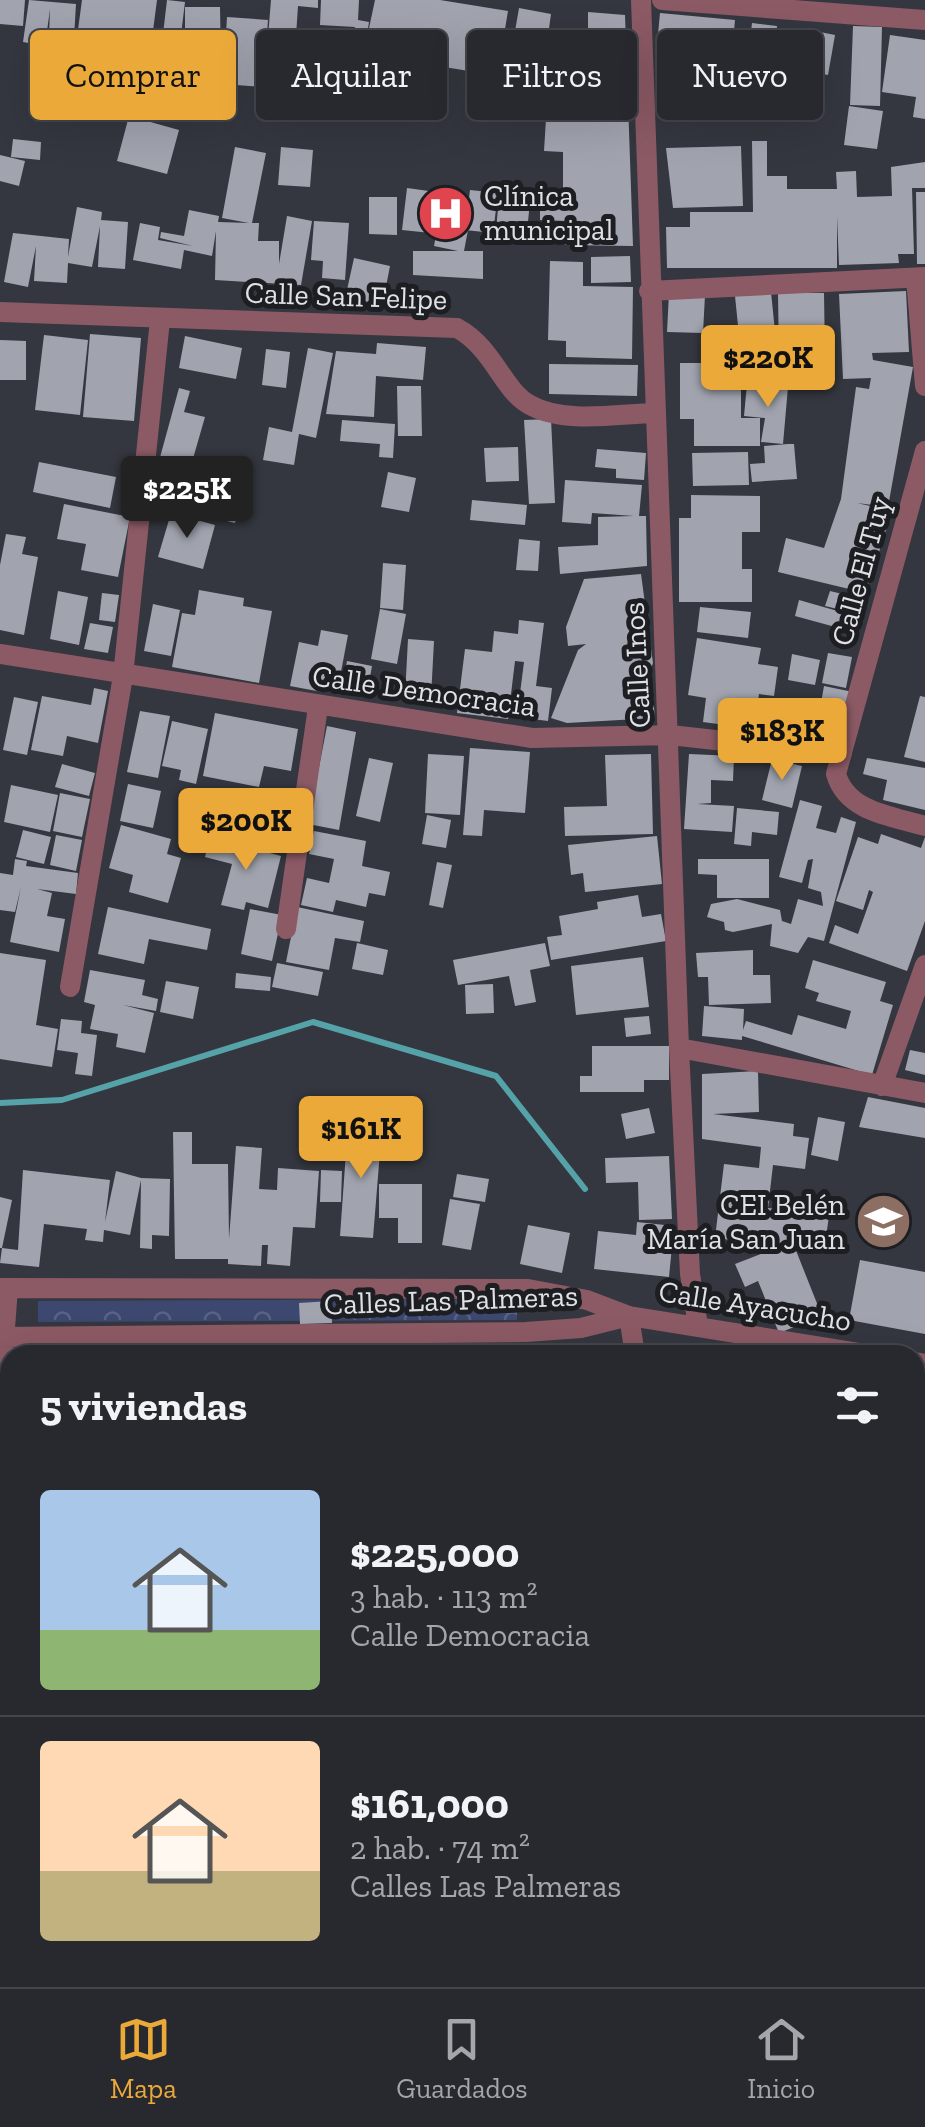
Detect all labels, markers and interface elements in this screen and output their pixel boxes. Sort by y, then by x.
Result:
chip: Comprar [30,30,236,120]
chip: Alquilar [256,30,447,120]
chip: Filtros [467,30,637,120]
chip: Nuevo [657,30,823,120]
place label: Clínica municipal [484,178,614,248]
hospital icon: Clínica municipal [415,183,475,243]
street label: Calle San Felipe [244,274,448,318]
pin: $220K [698,325,838,410]
text: $220K [723,338,813,376]
pin: $225K [117,456,257,541]
text: $225K [143,469,231,507]
street label: Calle El Tuy [824,492,898,650]
street label: Calle Inos [616,601,658,729]
street label: Calle Democracia [310,658,538,724]
pin: $183K [712,698,852,783]
text: $183K [740,711,824,749]
pin: $200K [176,788,316,873]
text: $200K [200,801,292,839]
pin: $161K [291,1096,431,1181]
text: $161K [321,1109,401,1147]
place label: CEI Belén María San Juan [647,1187,845,1257]
school or university icon: CEI Belén María San Juan [854,1192,914,1252]
street label: Calle Ayacucho [656,1273,854,1339]
street label: Calles Las Palmeras [323,1278,579,1322]
icon: filters [830,1378,885,1433]
text: 5 viviendas [40,1380,247,1431]
text: $225,000 [350,1527,520,1578]
icon: home [120,1530,240,1650]
text: 3 hab. · 113 m² [350,1578,538,1616]
text: Calle Democracia [350,1616,590,1654]
text: $161,000 [350,1778,509,1829]
icon: home [120,1781,240,1901]
text: 2 hab. · 74 m² [350,1829,530,1867]
text: Calles Las Palmeras [350,1867,621,1905]
tab: Mapa [110,2012,177,2105]
tab: Guardados [396,2012,528,2105]
tab: Inicio [747,2012,815,2105]

